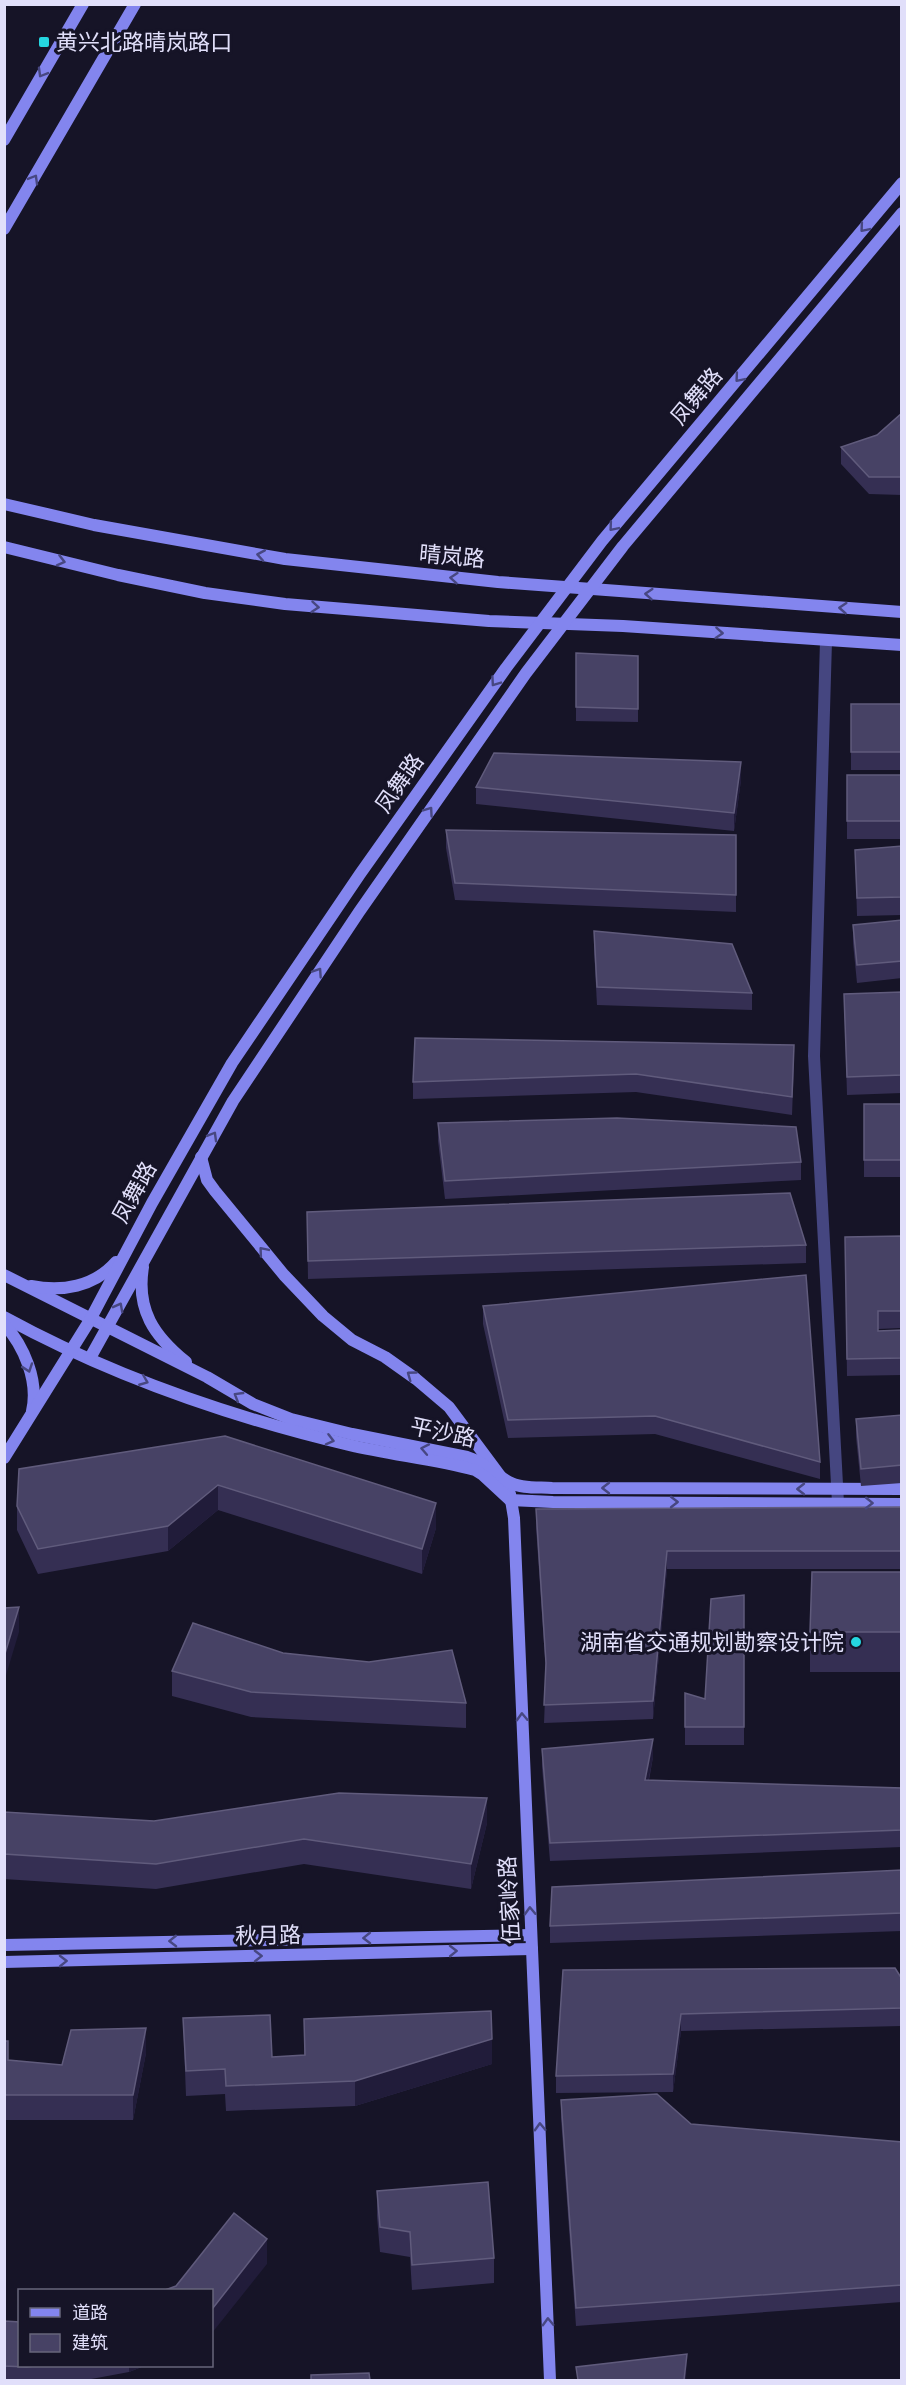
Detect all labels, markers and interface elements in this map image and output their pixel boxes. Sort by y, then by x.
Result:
place label: 黄兴北路晴岚路口 [56,31,232,54]
marker: 黄兴北路晴岚路口 [37,35,51,49]
one-way arrow [38,67,50,77]
one-way arrow [27,175,38,185]
one-way arrow [860,221,871,232]
street label: 凤舞路 [666,364,726,429]
one-way arrow [735,371,746,382]
one-way arrow [610,520,621,531]
street label: 晴岚路 [418,542,486,571]
one-way arrow [256,549,266,562]
one-way arrow [56,553,66,566]
one-way arrow [450,571,459,584]
one-way arrow [644,588,653,601]
one-way arrow [310,600,319,613]
one-way arrow [839,602,848,615]
one-way arrow [714,626,723,639]
one-way arrow [491,676,502,687]
street label: 凤舞路 [371,750,428,817]
one-way arrow [422,807,433,818]
one-way arrow [311,968,322,979]
one-way arrow [206,1132,217,1142]
street label: 凤舞路 [108,1158,160,1227]
one-way arrow [259,1247,270,1258]
one-way arrow [112,1303,123,1313]
one-way arrow [21,1362,34,1373]
one-way arrow [406,1372,417,1383]
one-way arrow [138,1374,149,1386]
one-way arrow [234,1391,244,1403]
street label: 平沙路 [408,1414,478,1451]
one-way arrow [324,1433,334,1446]
one-way arrow [420,1443,430,1456]
one-way arrow [602,1482,611,1494]
one-way arrow [797,1483,806,1495]
one-way arrow [669,1496,678,1508]
one-way arrow [864,1497,873,1509]
place label: 湖南省交通规划勘察设计院 [580,1631,844,1654]
marker: 湖南省交通规划勘察设计院 [849,1635,863,1649]
one-way arrow [515,1712,528,1721]
street label: 伍家岭路 [496,1855,523,1945]
one-way arrow [524,1907,536,1916]
street label: 秋月路 [235,1923,301,1948]
one-way arrow [363,1932,372,1944]
one-way arrow [168,1935,177,1947]
one-way arrow [448,1945,457,1957]
one-way arrow [253,1950,262,1962]
one-way arrow [58,1954,67,1967]
one-way arrow [533,2123,546,2132]
legend [18,2289,213,2367]
text: 道路 [72,2303,108,2323]
one-way arrow [541,2318,554,2327]
text: 建筑 [72,2333,108,2353]

